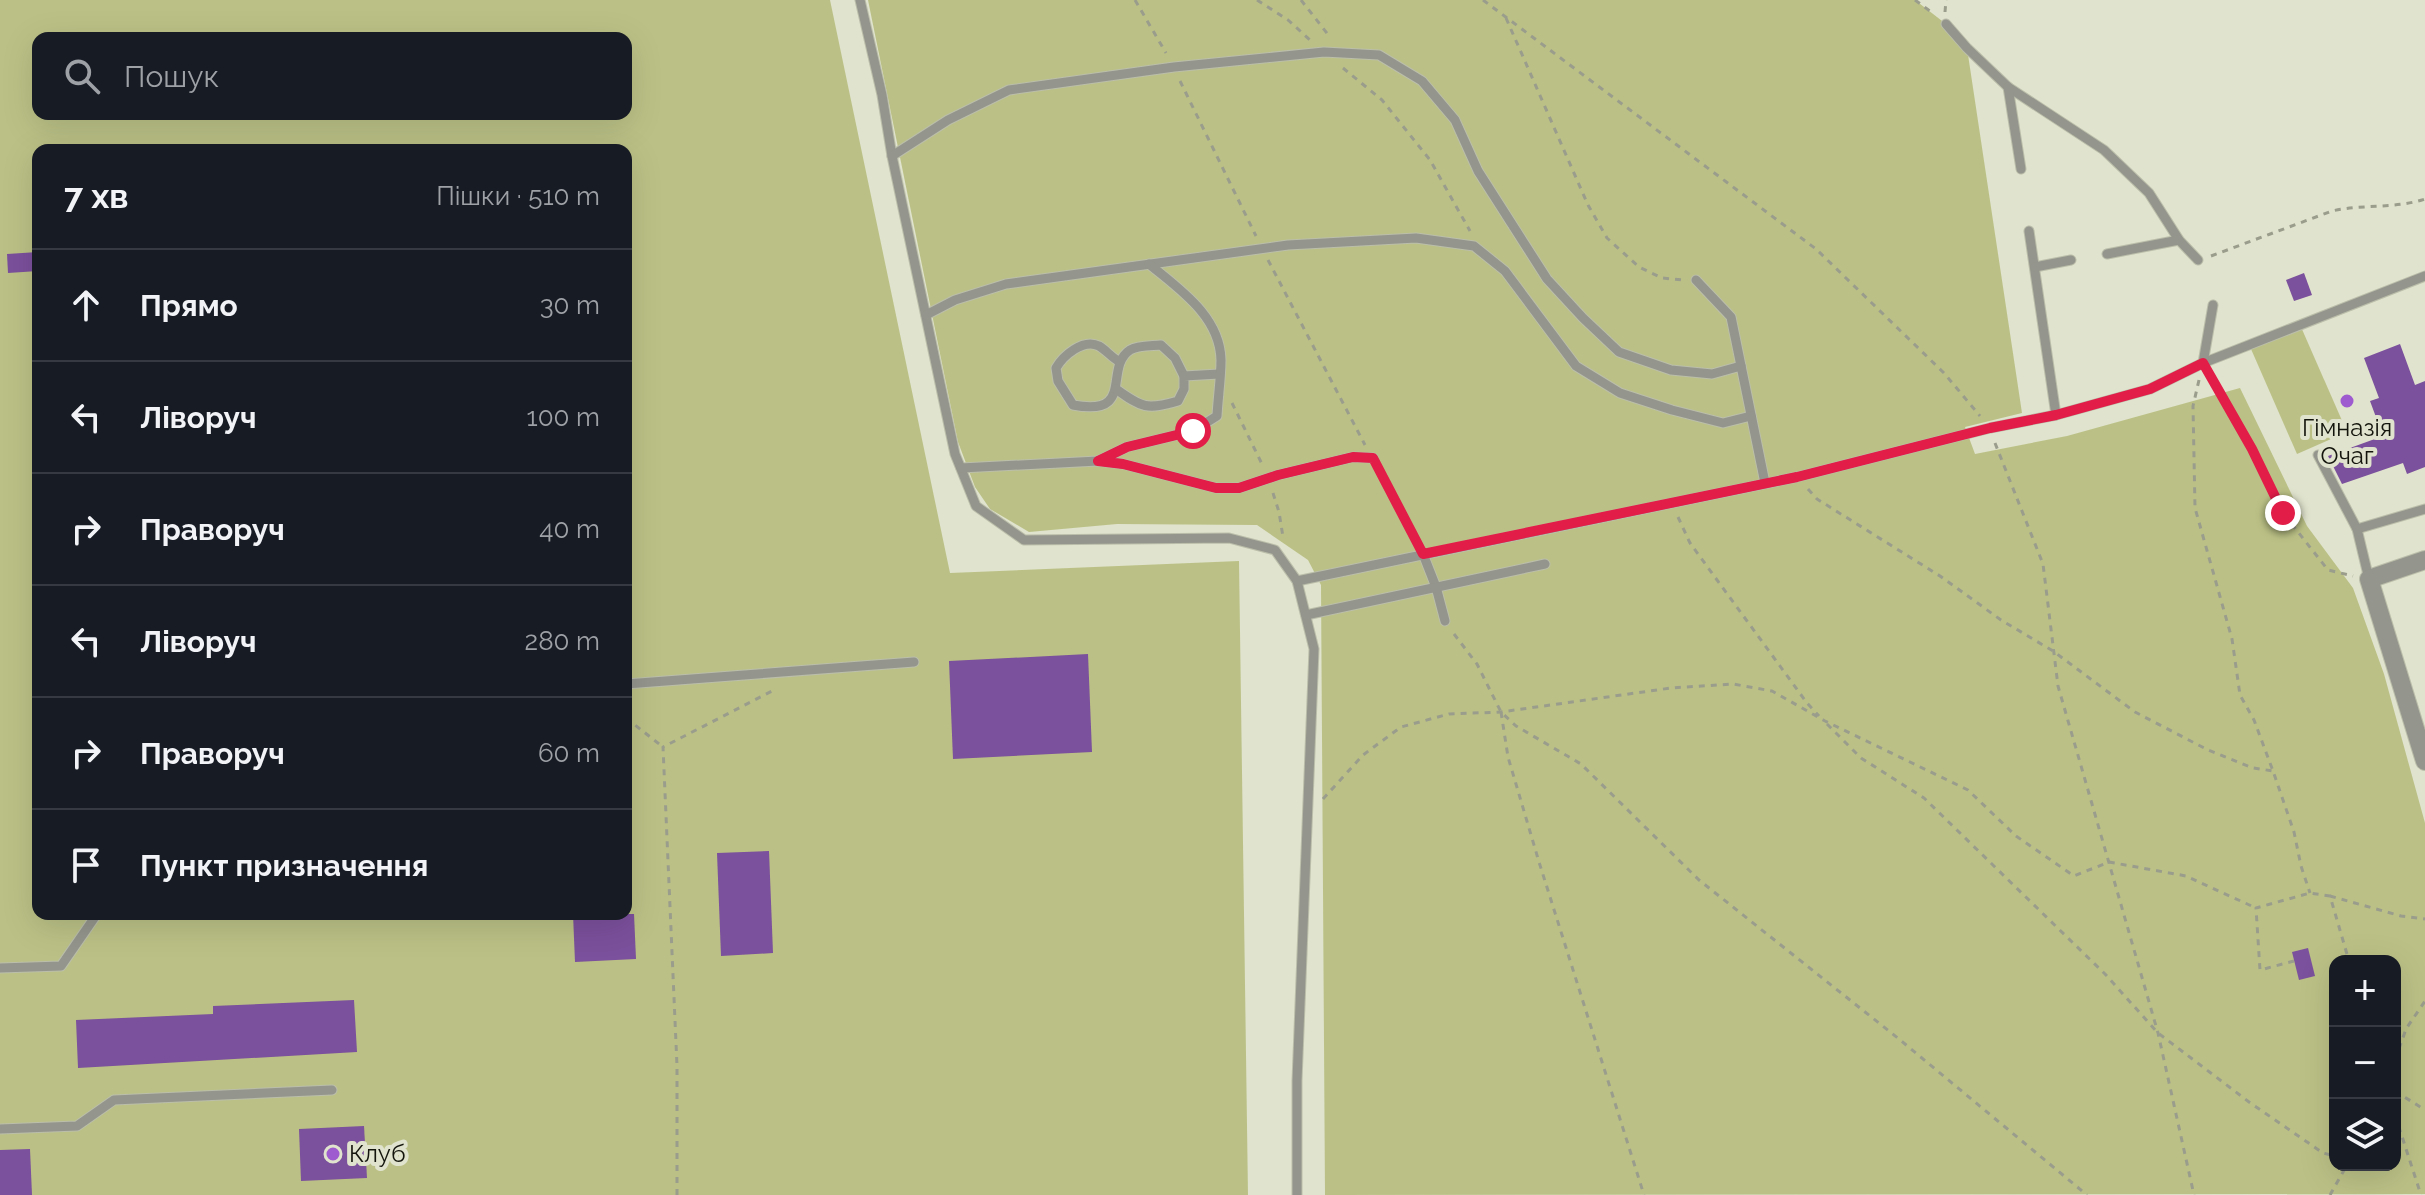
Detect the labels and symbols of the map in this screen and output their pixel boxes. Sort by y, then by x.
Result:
marker: Гімназія Очаг [2338,392,2356,410]
route start [1175,413,1211,449]
place label: Гімназія Очаг [2302,413,2392,470]
route end [2265,495,2301,531]
place label: Клуб [349,1139,405,1168]
marker: Клуб [324,1145,342,1163]

